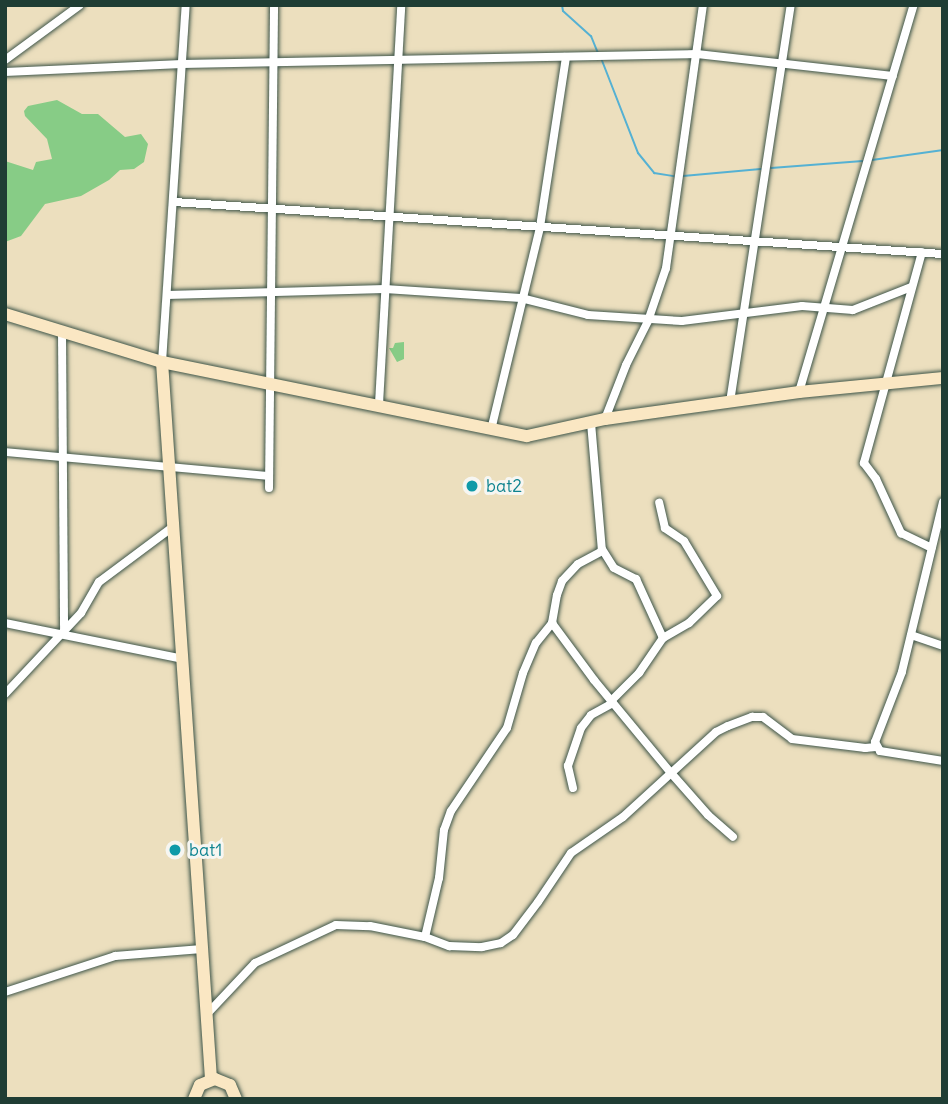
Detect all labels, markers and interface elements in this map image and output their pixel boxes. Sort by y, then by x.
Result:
place label: bat2 [486,475,522,497]
marker: bat2 [464,478,480,494]
place label: bat1 [189,839,222,861]
marker: bat1 [167,842,183,858]

